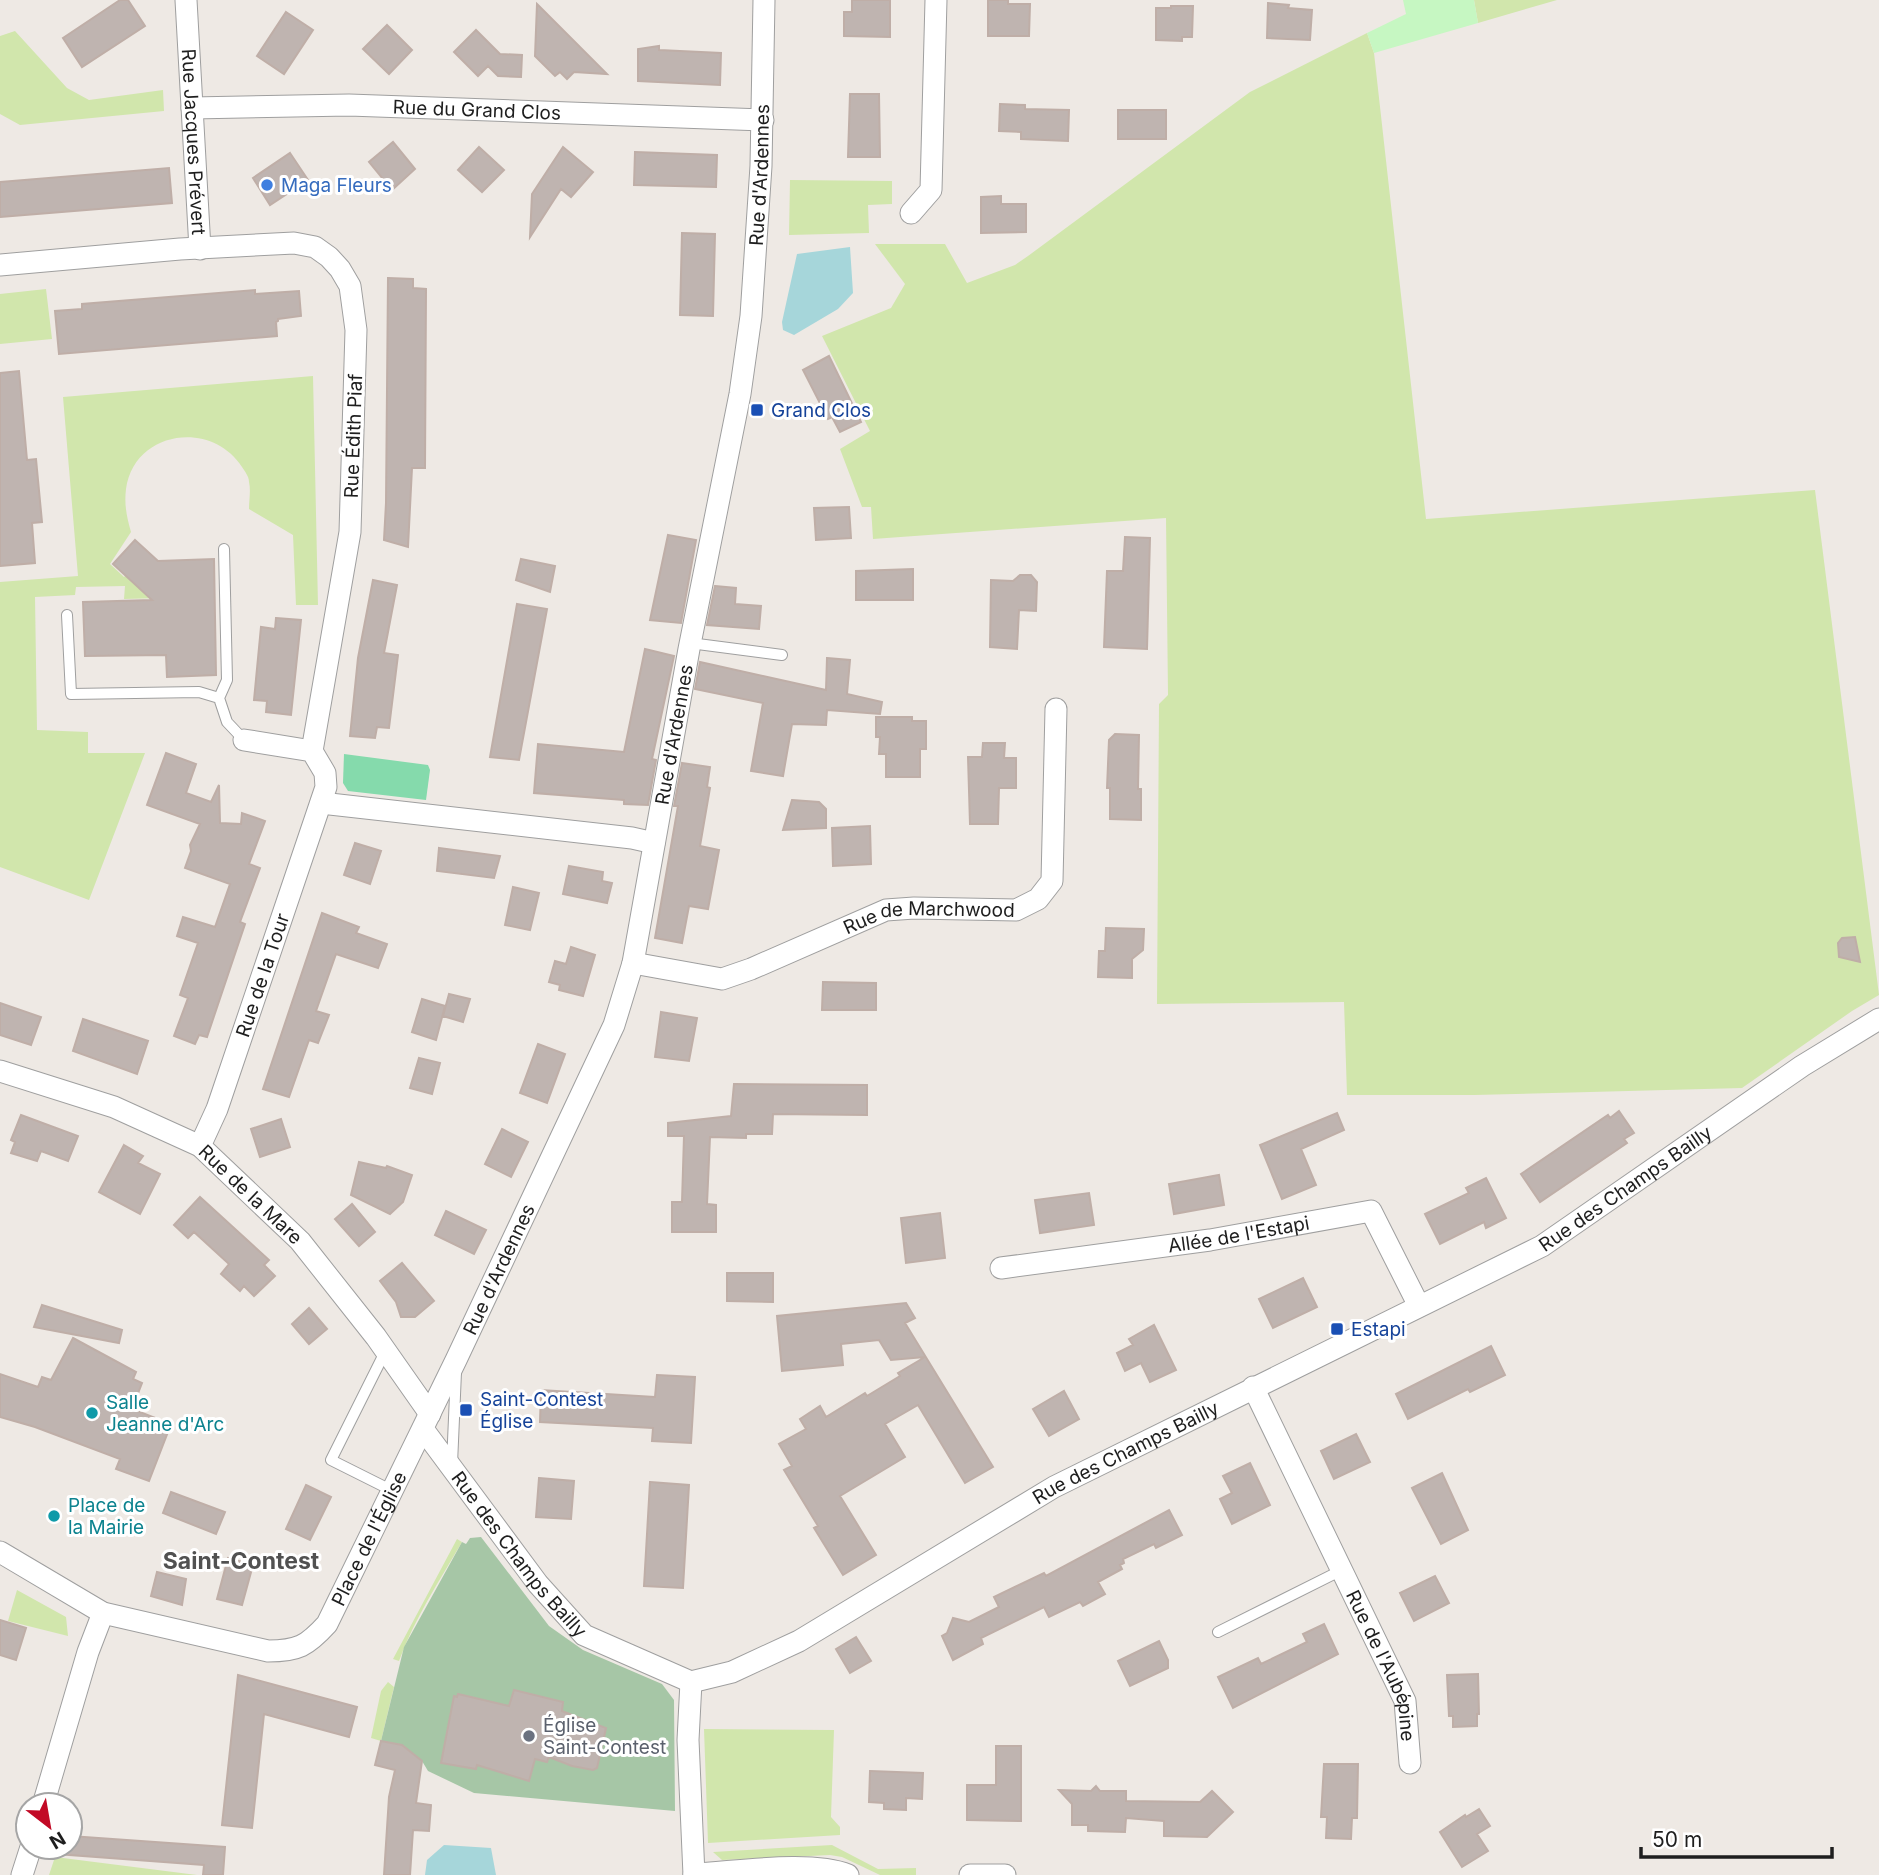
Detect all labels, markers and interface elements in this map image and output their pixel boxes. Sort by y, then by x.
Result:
street label: Rue Jacques Prévert [177,48,210,236]
street label: Rue du Grand Clos [392,96,561,125]
street label: Rue d'Ardennes [745,104,774,247]
place label: Maga Fleurs [281,174,392,197]
marker: Maga Fleurs [259,177,275,193]
street label: Rue Édith Piaf [339,373,367,499]
place label: Grand Clos [771,399,871,422]
marker: Grand Clos [749,402,765,418]
street label: Rue d'Ardennes [650,663,698,807]
street label: Rue de Marchwood [840,897,1015,939]
street label: Rue de la Tour [231,910,294,1040]
street label: Rue des Champs Bailly [1535,1121,1717,1257]
street label: Rue de la Mare [194,1140,307,1249]
street label: Rue d'Ardennes [459,1200,540,1339]
street label: Allée de l'Estapi [1167,1211,1311,1258]
place label: Estapi [1351,1318,1406,1341]
marker: Estapi [1329,1321,1345,1337]
place label: Saint-Contest Église [480,1388,603,1433]
place label: Salle Jeanne d'Arc [106,1391,224,1436]
street label: Rue des Champs Bailly [1029,1396,1223,1509]
marker: Saint-Contest Église [458,1402,474,1418]
marker: Salle Jeanne d'Arc [84,1405,100,1421]
street label: Rue des Champs Bailly [446,1467,592,1642]
street label: Place de l'Église [327,1468,412,1610]
place label: Place de la Mairie [68,1494,145,1539]
marker: Place de la Mairie [46,1508,62,1524]
district label: Saint-Contest [163,1547,320,1575]
street label: Rue de l'Aubépine [1341,1586,1419,1742]
place label: Église Saint-Contest [543,1713,666,1759]
marker: Église Saint-Contest [521,1728,537,1744]
north arrow [14,1791,84,1861]
scale bar [1641,1815,1832,1859]
text: N [45,1827,70,1854]
text: 50 m [1652,1827,1702,1852]

